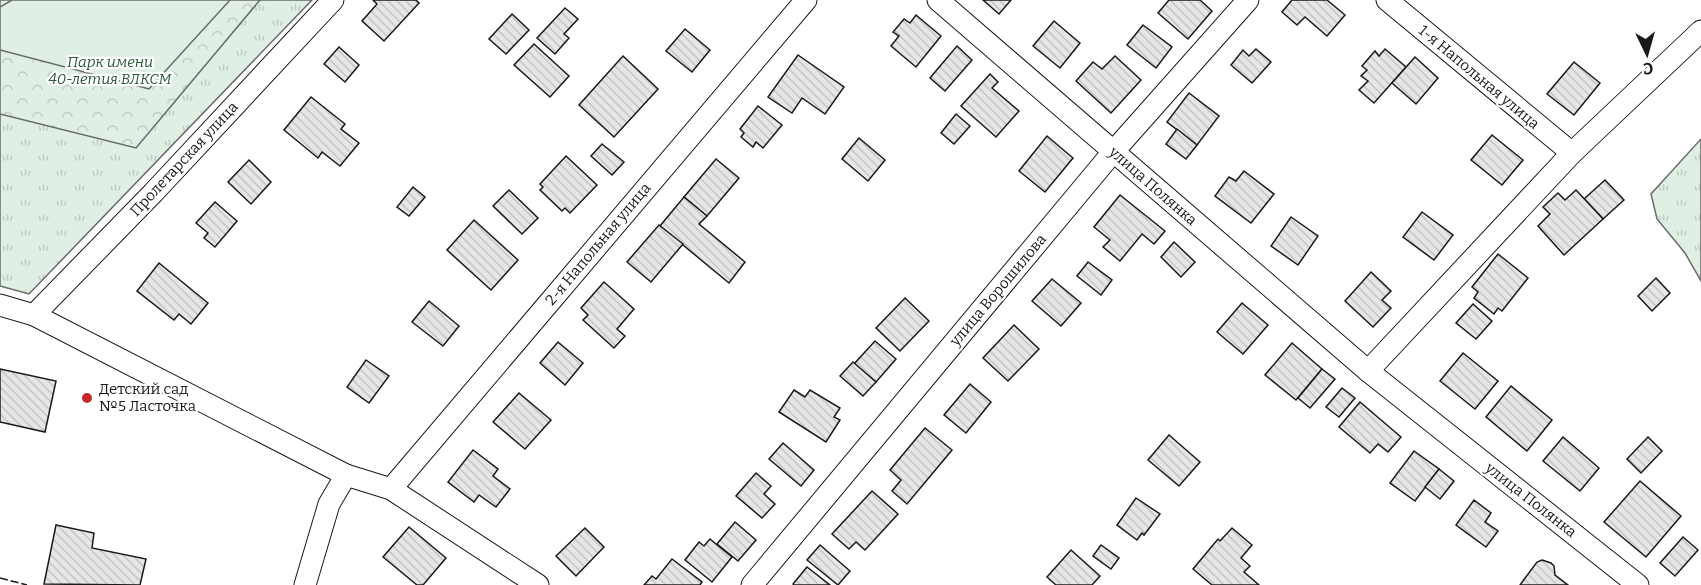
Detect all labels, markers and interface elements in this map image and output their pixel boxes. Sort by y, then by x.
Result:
street label: 1-я Напольная улица [1415,21,1543,133]
north arrow [1617,24,1677,84]
park label: Парк имени 40-летия ВЛКСМ [48,53,173,88]
text: С [1642,59,1654,78]
street label: Пролетарская улица [126,98,242,220]
street label: улица Полянка [1105,142,1201,229]
street label: 2-я Напольная улица [541,179,655,309]
street label: улица Ворошилова [945,230,1050,350]
place label: Детский сад №5 Ласточка [99,380,196,415]
marker: Детский сад №5 Ласточка [80,391,94,405]
street label: улица Полянка [1481,458,1580,541]

